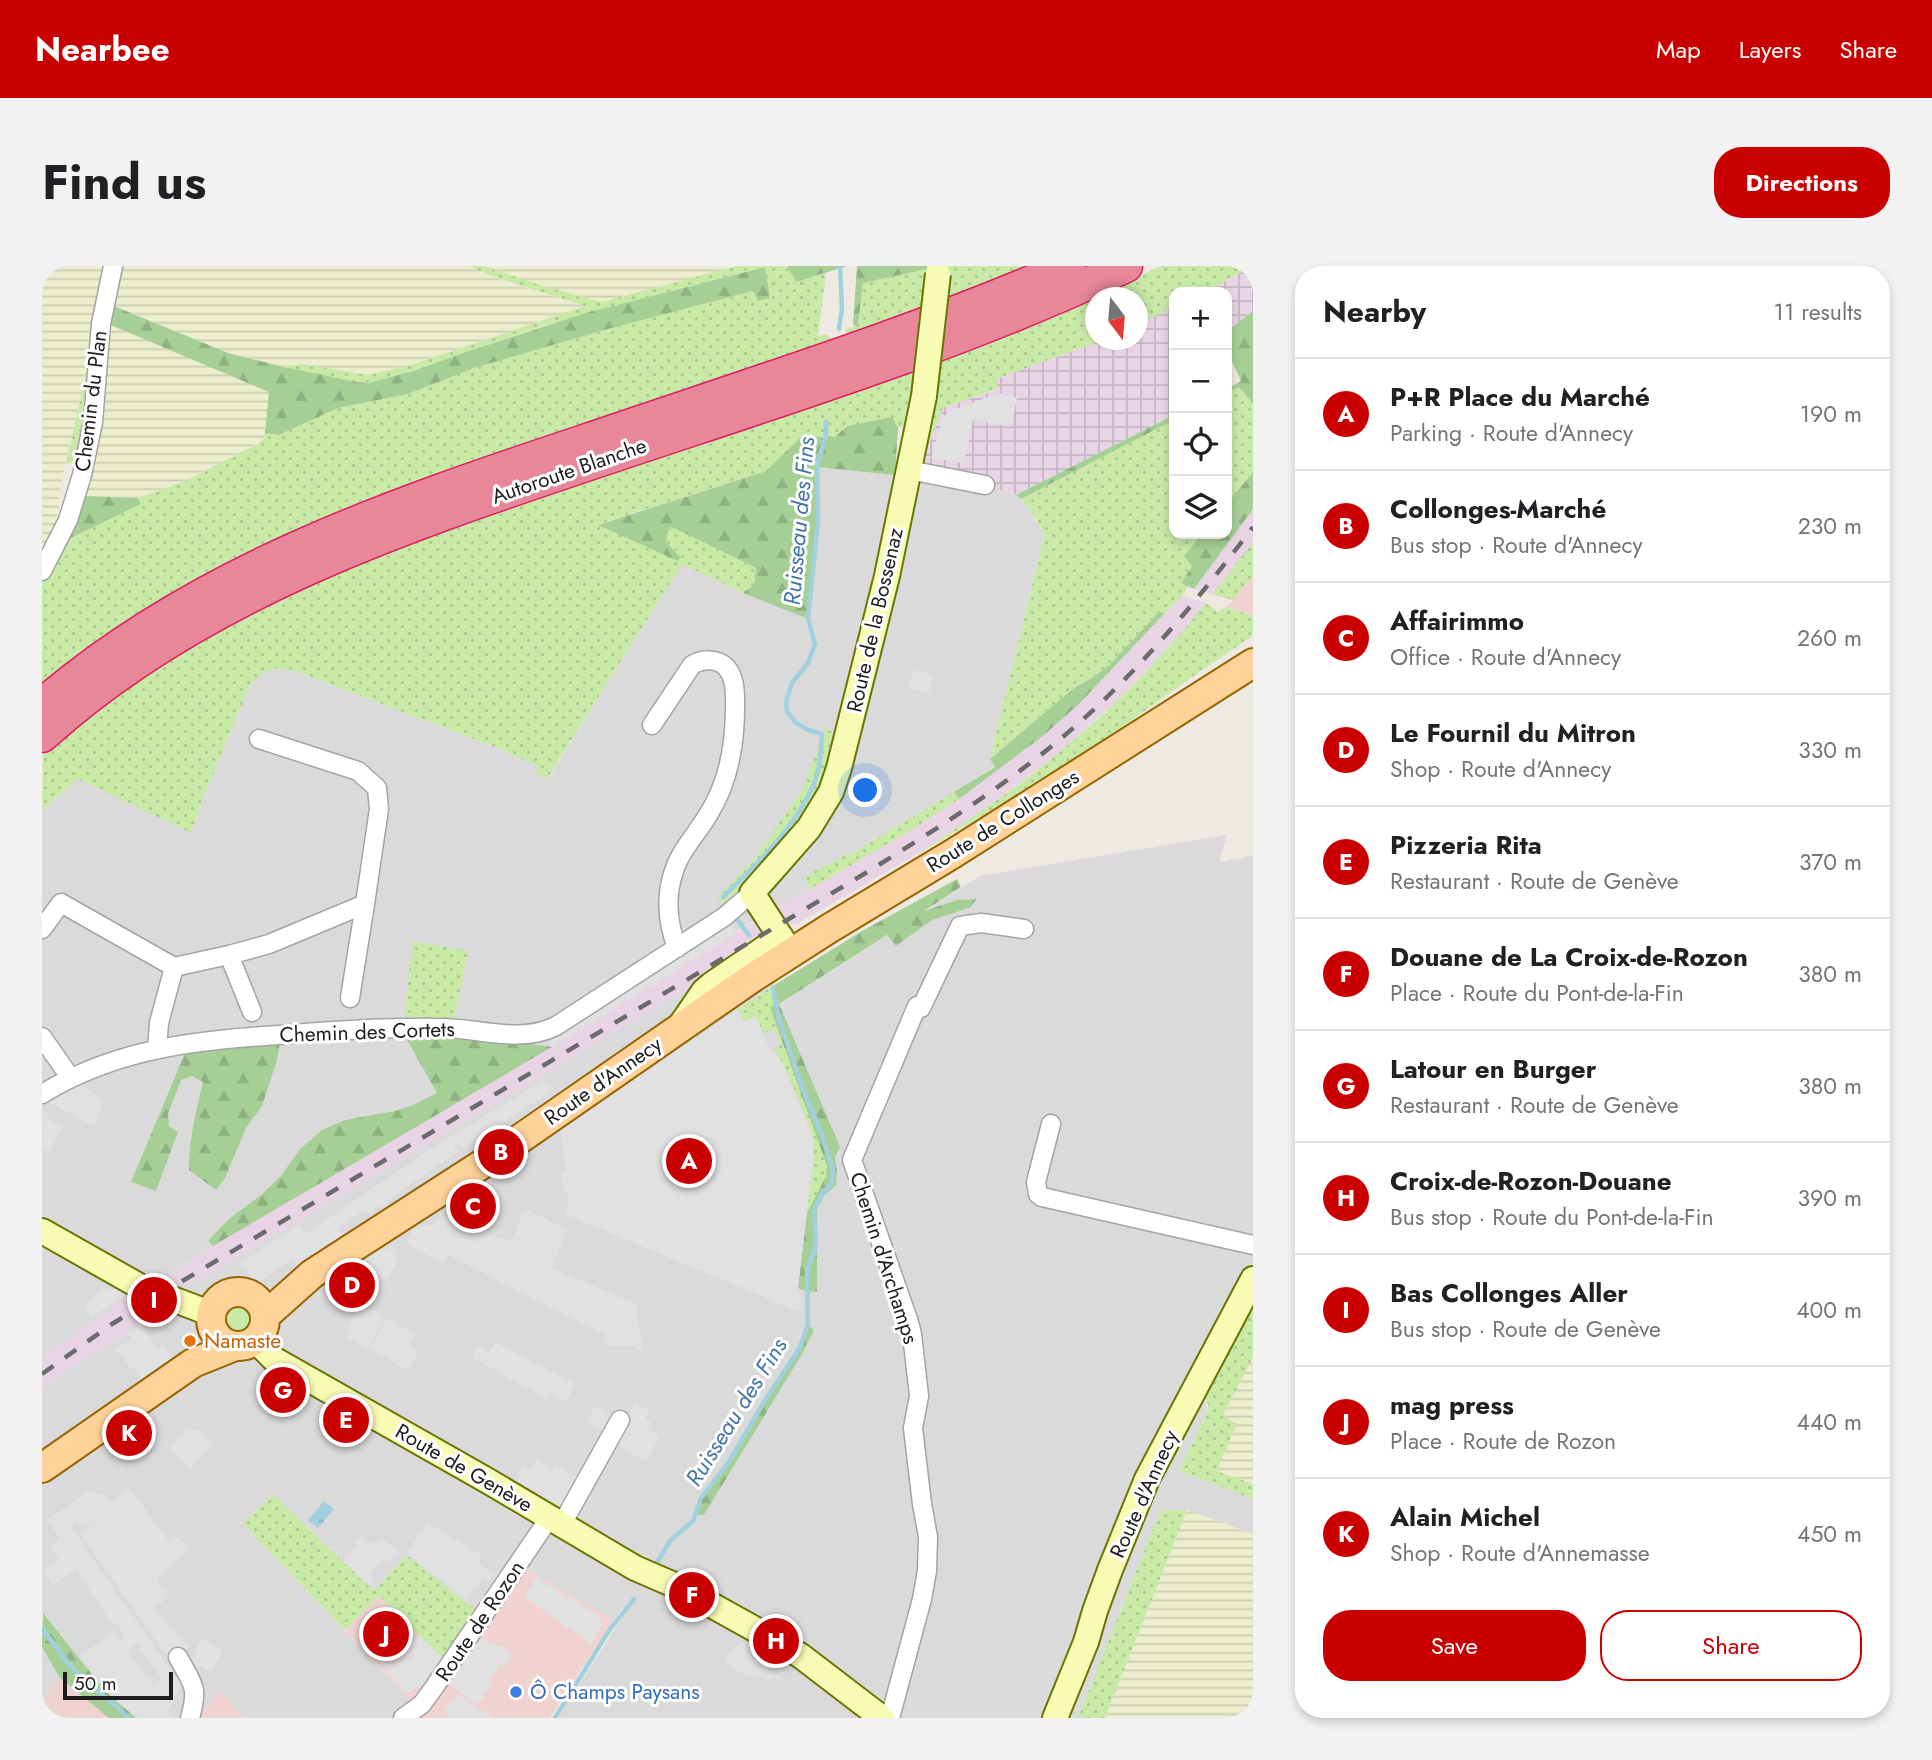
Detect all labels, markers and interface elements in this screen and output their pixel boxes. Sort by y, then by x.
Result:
text: Nearbee [35,26,170,73]
text: Map [1656,32,1701,67]
text: Layers [1739,32,1801,67]
text: Share [1839,32,1897,67]
text: Find us [42,147,206,217]
button: Directions [1714,147,1890,218]
north arrow [1085,287,1148,350]
map controls [1169,287,1232,539]
button: + [1169,287,1232,350]
text: Nearby [1323,290,1426,333]
text: 11 results [1774,295,1862,329]
street label: Chemin du Plan [67,329,115,473]
button: − [1169,350,1232,413]
text: P+R Place du Marché [1390,378,1650,416]
text: A [1338,397,1354,431]
text: 190 m [1800,397,1862,431]
button: locate [1169,413,1232,476]
text: Parking · Route d'Annecy [1390,416,1633,450]
street label: Autoroute Blanche [487,430,651,512]
water label: Ruisseau des Fins [775,435,823,606]
button: layers [1169,476,1232,539]
text: Collonges-Marché [1390,490,1606,528]
text: B [1338,509,1354,543]
text: 230 m [1798,509,1862,543]
street label: Route de la Bossenaz [839,524,911,715]
text: Bus stop · Route d'Annecy [1390,528,1643,562]
text: Affairimmo [1390,602,1524,640]
text: C [1338,621,1354,655]
text: 260 m [1797,621,1862,655]
text: Office · Route d'Annecy [1390,640,1621,674]
text: Le Fournil du Mitron [1390,714,1636,752]
text: D [1338,733,1354,767]
text: 330 m [1798,733,1862,767]
text: Shop · Route d'Annecy [1390,752,1611,786]
street label: Route de Collonges [921,762,1085,880]
your location [848,773,882,807]
text: Pizzeria Rita [1390,826,1542,864]
text: E [1339,845,1353,879]
text: 370 m [1799,845,1862,879]
text: Restaurant · Route de Genève [1390,864,1679,898]
text: Douane de La Croix-de-Rozon [1390,938,1748,976]
text: F [1340,957,1352,991]
text: 380 m [1798,957,1862,991]
text: Place · Route du Pont-de-la-Fin [1390,976,1684,1010]
street label: Chemin des Cortets [279,1014,455,1050]
street label: Route d'Annecy [538,1029,668,1133]
text: Latour en Burger [1390,1050,1596,1088]
text: G [1337,1069,1355,1103]
text: 380 m [1798,1069,1862,1103]
text: Restaurant · Route de Genève [1390,1088,1679,1122]
pin: B [478,1126,524,1178]
pin: A [666,1135,712,1187]
text: Croix-de-Rozon-Douane [1390,1162,1672,1200]
street label: Chemin d'Archamps [842,1168,926,1348]
pin: C [450,1180,496,1232]
text: H [1337,1181,1355,1215]
text: 390 m [1798,1181,1862,1215]
text: Bus stop · Route du Pont-de-la-Fin [1390,1200,1714,1234]
pin: D [329,1259,375,1311]
pin: I [131,1274,177,1326]
text: Bas Collonges Aller [1390,1274,1628,1312]
text: I [1342,1293,1350,1327]
text: 400 m [1796,1293,1862,1327]
text: Bus stop · Route de Genève [1390,1312,1661,1346]
place label: Namaste [204,1326,281,1356]
water label: Ruisseau des Fins [677,1331,796,1493]
marker: Namaste [182,1333,198,1349]
pin: G [260,1364,306,1416]
text: mag press [1390,1386,1514,1424]
pin: E [323,1394,369,1446]
text: J [1342,1405,1350,1439]
text: 440 m [1797,1405,1862,1439]
pin: K [106,1407,152,1459]
street label: Route de Genève [390,1416,538,1520]
text: Place · Route de Rozon [1390,1424,1616,1458]
street label: Route d'Annecy [1102,1425,1186,1563]
text: Alain Michel [1390,1498,1540,1536]
text: K [1338,1517,1354,1551]
text: 450 m [1797,1517,1862,1551]
text: Shop · Route d'Annemasse [1390,1536,1650,1570]
street label: Route de Rozon [428,1554,532,1688]
pin: F [669,1569,715,1621]
pin: J [363,1608,409,1660]
button: Save [1323,1610,1586,1681]
button: Share [1600,1610,1862,1681]
pin: H [753,1615,799,1667]
scale bar [63,1669,173,1701]
text: 50 m [74,1670,117,1697]
place label: Ô Champs Paysans [530,1677,700,1707]
marker: Ô Champs Paysans [508,1684,524,1700]

